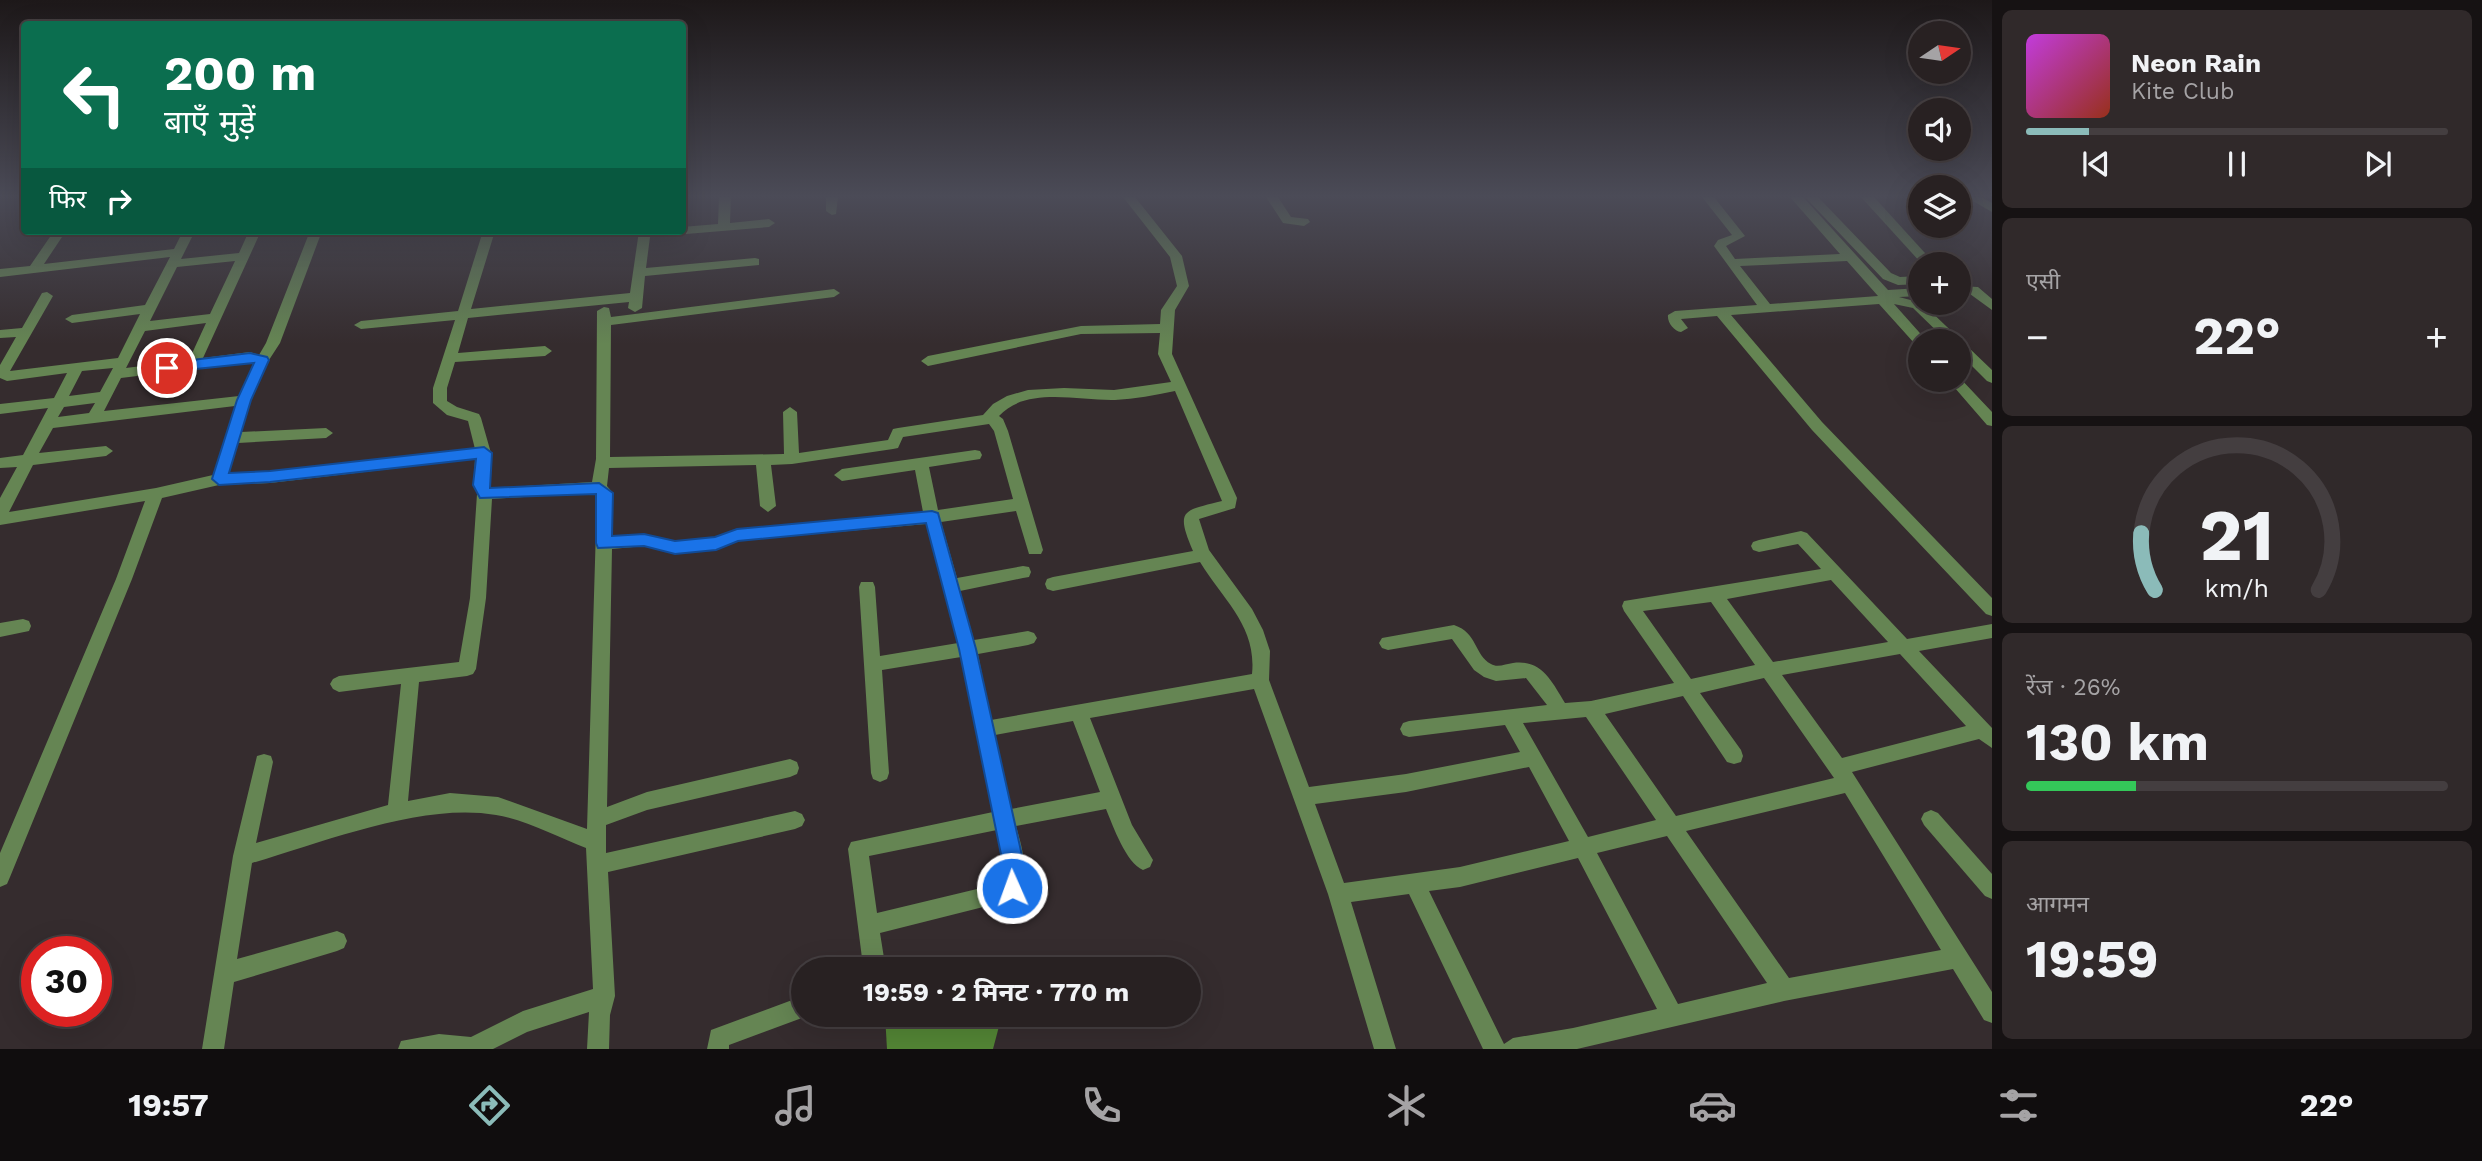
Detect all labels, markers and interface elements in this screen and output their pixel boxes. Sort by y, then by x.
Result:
north arrow [1908,21,1970,84]
map controls [1908,21,1971,392]
text: 200 m [164,44,316,102]
text: Neon Rain [2131,48,2261,78]
icon: left [49,49,140,140]
text: Kite Club [2131,78,2234,105]
button: sound [1908,98,1971,161]
text: बाएँ मुड़ें [164,103,255,141]
icon: previous [2077,145,2115,183]
icon: pause [2218,145,2256,183]
icon: next [2359,145,2397,183]
button: layers [1908,175,1971,238]
icon: right [100,182,138,220]
text: फिर [49,184,86,214]
button: + [1908,252,1971,315]
text: एसी [2026,268,2060,295]
text: 22° [2193,306,2281,367]
text: − [2026,315,2049,359]
text: + [2425,315,2448,359]
button: − [1908,329,1971,392]
pin [137,338,197,398]
icon: arrive [148,349,186,387]
text: 21 [2200,493,2274,579]
text: km/h [2205,574,2269,603]
text: रेंज · 26% [2026,674,2120,701]
text: 130 km [2026,712,2209,773]
position arrow [975,851,1049,925]
text: आगमन [2026,891,2089,918]
text: 19:59 [2026,929,2159,990]
speed limit sign: 30 [21,936,112,1027]
text: 19:59 · 2 मिनट · 770 m [863,977,1129,1007]
icon: directions [465,1081,514,1130]
icon: music [771,1081,820,1130]
icon: phone [1077,1081,1126,1130]
icon: climate [1382,1081,1431,1130]
icon: car [1688,1081,1737,1130]
icon: filters [1994,1081,2043,1130]
text: 19:57 [128,1086,209,1124]
text: 22° [2300,1086,2354,1124]

